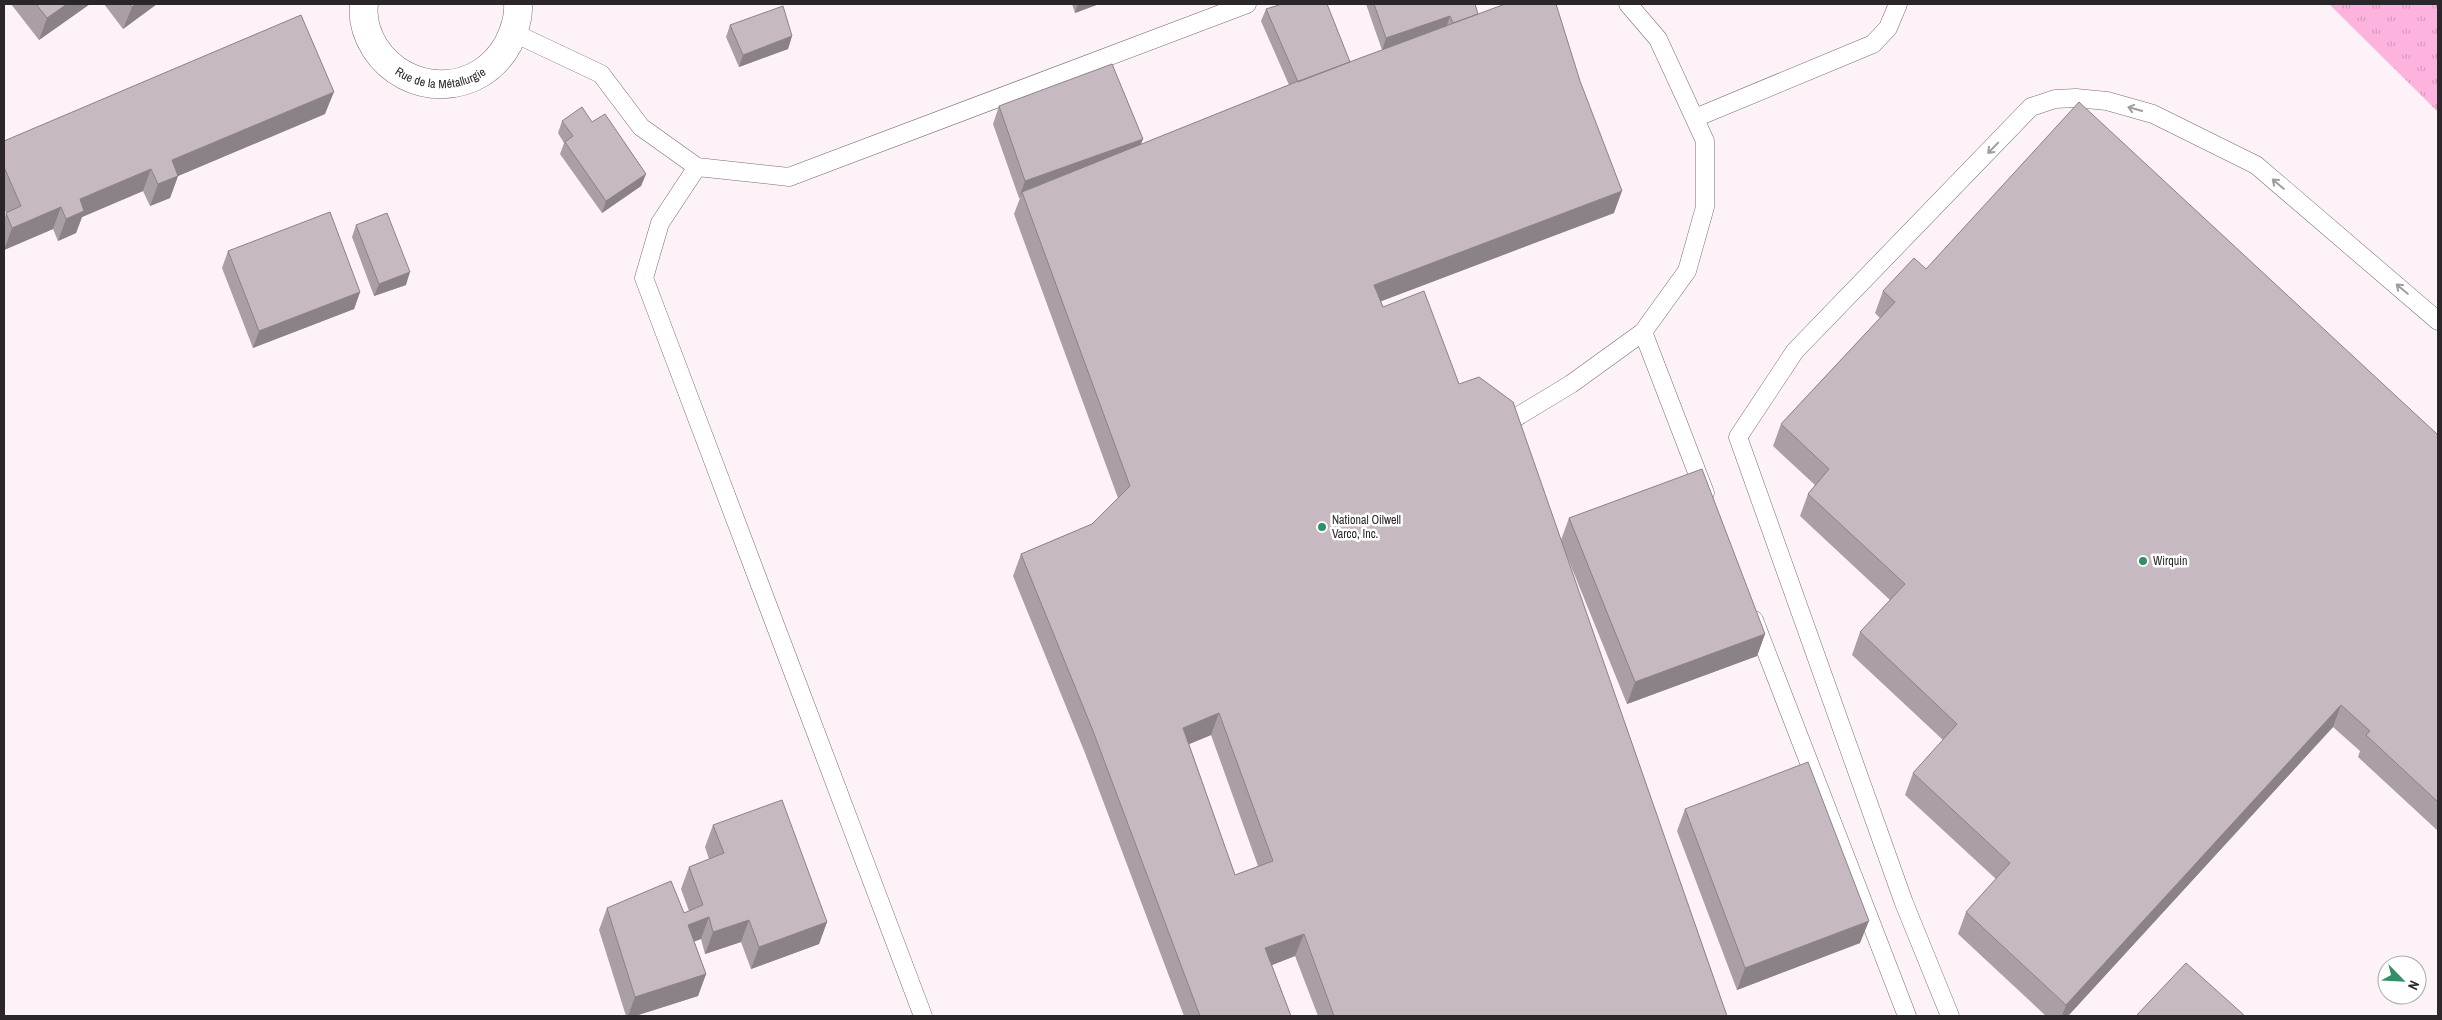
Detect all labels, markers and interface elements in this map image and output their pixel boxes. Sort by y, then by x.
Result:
street label: Rue de la Métallurgie [393,60,487,74]
text: Rue de la Métallurgie [392,63,489,92]
one-way arrow [2127,104,2143,113]
one-way arrow [1986,142,1999,154]
one-way arrow [2272,178,2285,189]
one-way arrow [2395,283,2408,295]
place label: National Oilwell Varco, Inc. [1332,512,1401,542]
marker: National Oilwell Varco, Inc. [1316,521,1328,533]
place label: Wirquin [2153,553,2187,569]
marker: Wirquin [2137,555,2149,567]
north arrow [2377,955,2427,1005]
text: N [2404,978,2424,993]

